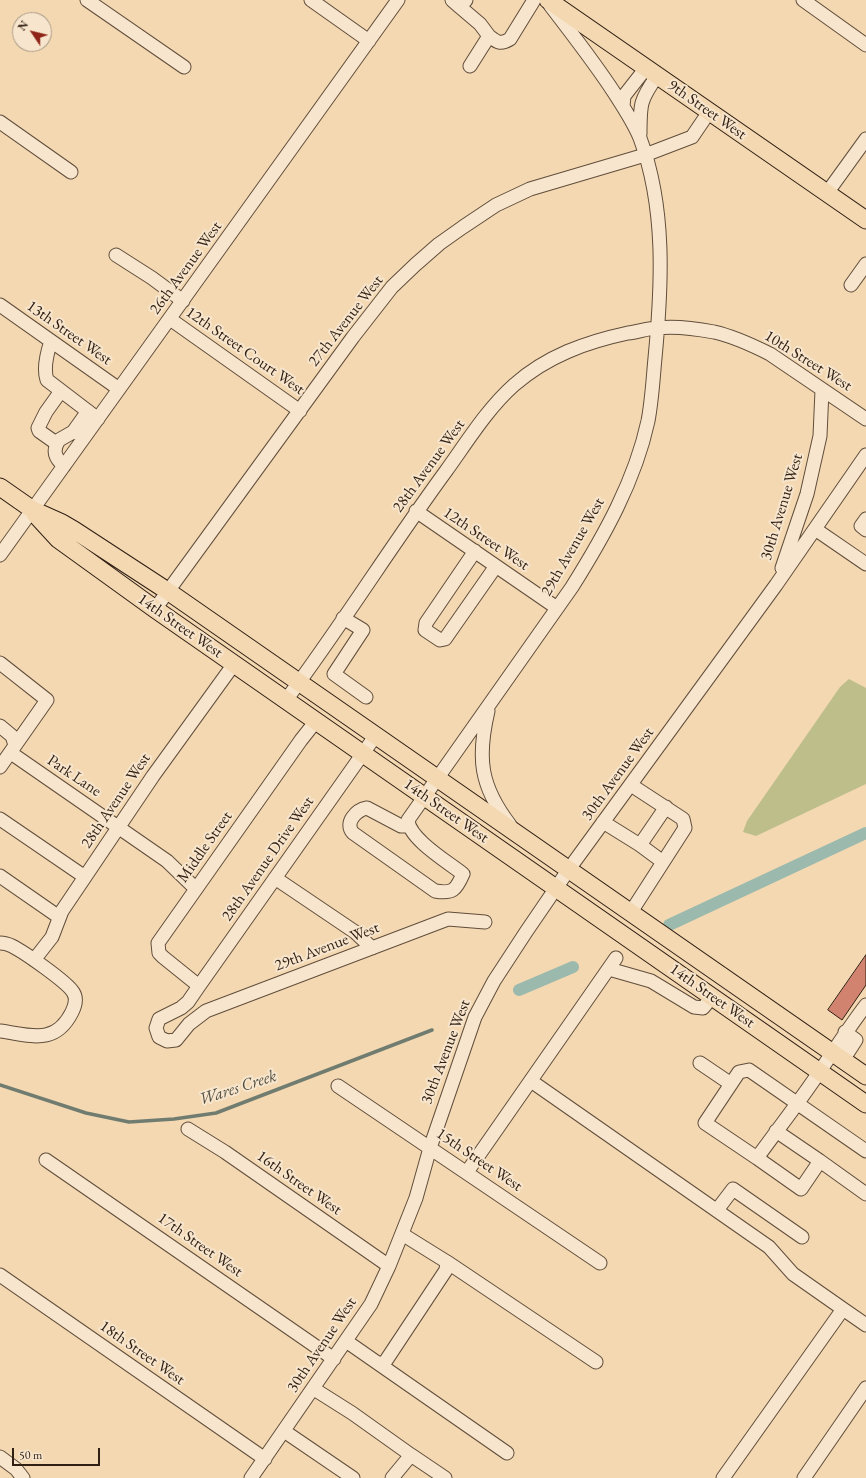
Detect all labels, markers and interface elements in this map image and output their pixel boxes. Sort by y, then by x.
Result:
north arrow [12,12,52,52]
text: N [15,18,31,33]
street label: 9th Street West [664,76,750,144]
street label: 26th Avenue West [146,218,226,318]
street label: 27th Avenue West [304,272,388,370]
street label: 13th Street West [23,297,115,369]
street label: 12th Street Court West [182,303,308,399]
street label: 10th Street West [761,326,855,396]
street label: 28th Avenue West [389,416,469,516]
street label: 30th Avenue West [757,451,807,563]
street label: 29th Avenue West [537,494,609,600]
street label: 12th Street West [439,503,533,575]
street label: 14th Street West [134,590,226,662]
street label: 30th Avenue West [578,724,658,824]
street label: 28th Avenue West [77,750,155,852]
street label: Park Lane [43,751,105,801]
street label: 14th Street West [400,775,492,847]
street label: 28th Avenue Drive West [218,793,318,925]
street label: Middle Street [173,808,237,886]
street label: 29th Avenue West [272,918,382,976]
street label: 14th Street West [666,960,758,1032]
street label: 30th Avenue West [417,997,475,1107]
water label: Wares Creek [197,1066,279,1110]
street label: 15th Street West [432,1124,526,1196]
street label: 16th Street West [253,1147,345,1219]
street label: 17th Street West [154,1209,246,1281]
street label: 30th Avenue West [283,1294,361,1396]
street label: 18th Street West [96,1317,188,1389]
scale bar [14,1440,102,1466]
text: 50 m [19,1447,42,1463]

